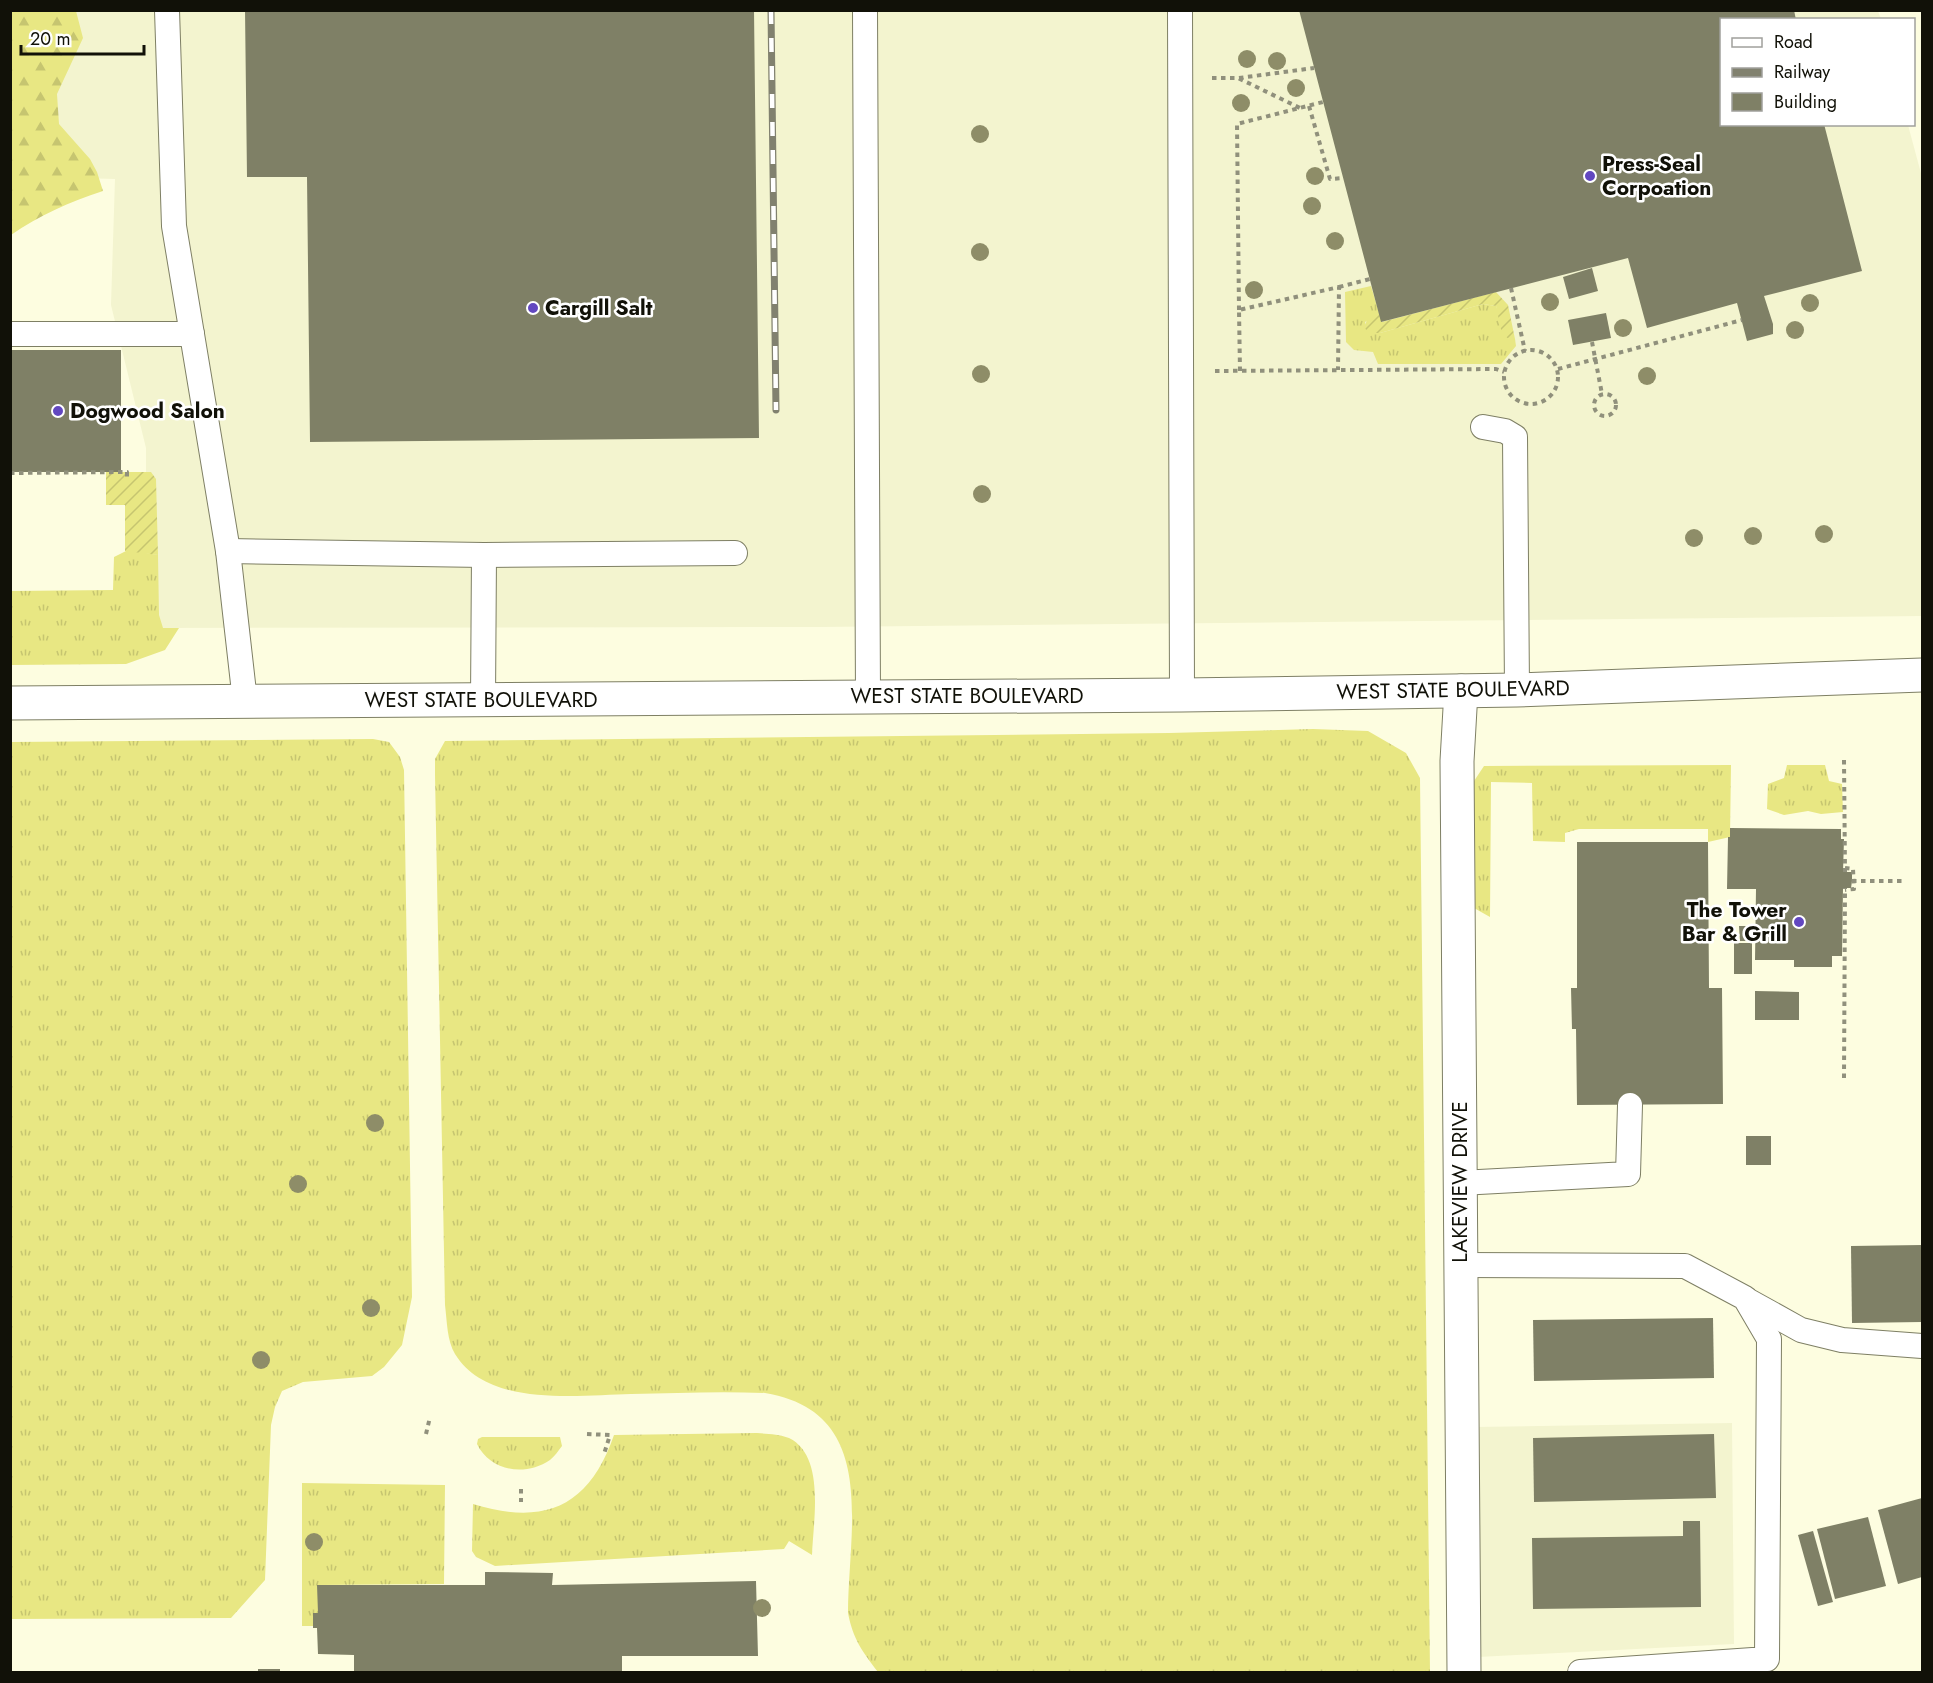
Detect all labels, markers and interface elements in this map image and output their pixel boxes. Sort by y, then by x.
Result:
scale bar [21,18,144,56]
legend [1720,18,1915,126]
text: 20 m [30,26,70,52]
text: Road [1774,29,1813,55]
text: Railway [1774,59,1830,85]
text: Building [1774,89,1837,115]
place label: Press-Seal Corpoation [1602,149,1711,203]
marker: Press-Seal Corpoation [1583,169,1597,183]
place label: Cargill Salt [545,293,653,323]
marker: Cargill Salt [526,301,540,315]
place label: Dogwood Salon [70,396,225,426]
marker: Dogwood Salon [51,404,65,418]
street label: WEST STATE BOULEVARD [1336,673,1570,707]
street label: WEST STATE BOULEVARD [850,681,1084,711]
street label: WEST STATE BOULEVARD [364,685,598,715]
place label: The Tower Bar & Grill [1682,895,1787,949]
marker: The Tower Bar & Grill [1792,915,1806,929]
street label: LAKEVIEW DRIVE [1445,1101,1475,1263]

